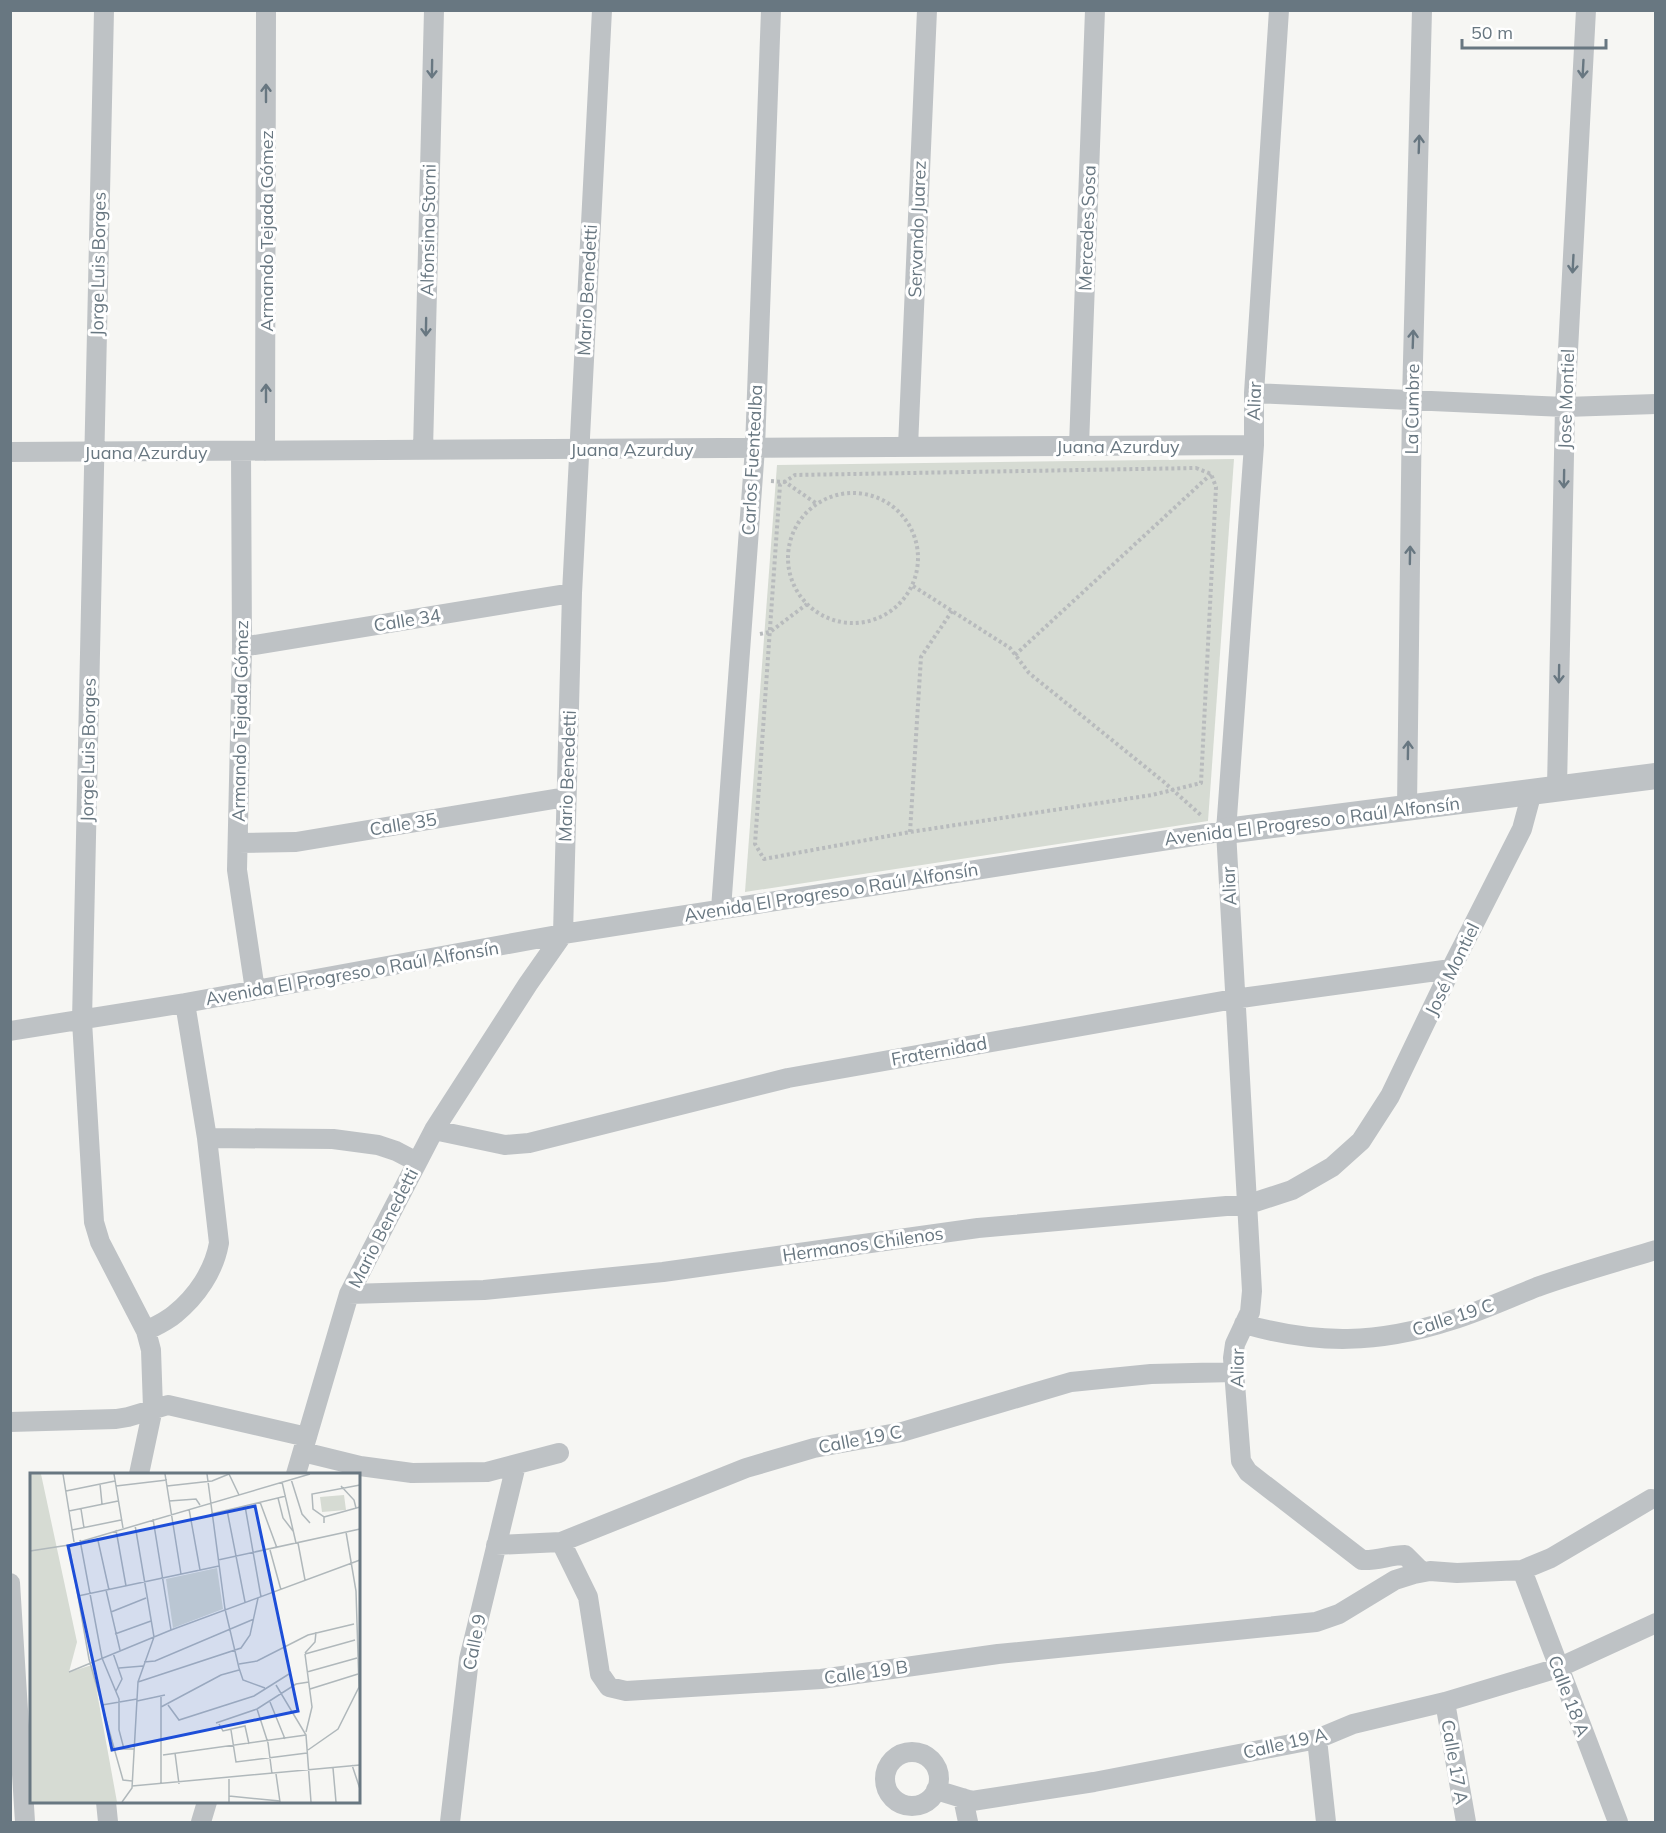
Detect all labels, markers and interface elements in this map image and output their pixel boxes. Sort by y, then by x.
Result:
scale bar [1462,12,1606,50]
text: 50 m [1471,21,1513,44]
one-way arrow [427,58,438,78]
one-way arrow [1577,58,1588,78]
one-way arrow [260,83,272,103]
street label: Armando Tejada Gómez [255,130,278,332]
one-way arrow [1413,135,1424,155]
street label: Servando Juarez [903,160,931,298]
street label: Alfonsina Storni [415,164,441,296]
street label: Mercedes Sosa [1073,165,1101,291]
street label: Jorge Luis Borges [85,192,111,336]
street label: Mario Benedetti [572,224,602,356]
one-way arrow [1567,253,1578,273]
one-way arrow [420,316,432,336]
one-way arrow [1408,329,1419,349]
street label: Jose Montiel [1553,348,1579,450]
street label: La Cumbre [1400,363,1424,455]
street label: Aliar [1242,381,1266,421]
one-way arrow [260,383,272,403]
street label: Carlos Fuentealba [737,384,767,536]
street label: Juana Azurduy [1056,435,1180,458]
street label: Juana Azurduy [570,438,694,461]
street label: Juana Azurduy [84,441,208,464]
one-way arrow [1558,469,1569,489]
one-way arrow [1404,545,1416,565]
street label: Calle 34 [372,603,442,637]
street label: Armando Tejada Gómez [227,620,253,822]
one-way arrow [1554,664,1565,684]
street label: Jorge Luis Borges [75,678,101,822]
street label: Mario Benedetti [553,710,581,842]
one-way arrow [1402,740,1414,760]
street label: Avenida El Progreso o Raúl Alfonsín [1163,791,1461,851]
street label: Calle 35 [368,807,438,841]
street label: Avenida El Progreso o Raúl Alfonsín [682,857,980,927]
street label: Aliar [1216,865,1242,906]
street label: José Montiel [1420,919,1484,1019]
street label: Avenida El Progreso o Raúl Alfonsín [204,936,500,1010]
street label: Fraternidad [889,1031,989,1071]
street label: Mario Benedetti [343,1164,423,1292]
street label: Hermanos Chilenos [781,1221,945,1267]
street label: Calle 19 C [1409,1293,1497,1341]
street label: Aliar [1225,1348,1249,1388]
street label: Calle 19 C [816,1420,904,1458]
inset map [30,1473,360,1803]
street label: Calle 9 [457,1612,491,1672]
street label: Calle 18 A [1543,1652,1595,1740]
street label: Calle 19 B [823,1655,909,1689]
street label: Calle 17 A [1436,1718,1474,1806]
street label: Calle 19 A [1241,1722,1329,1764]

